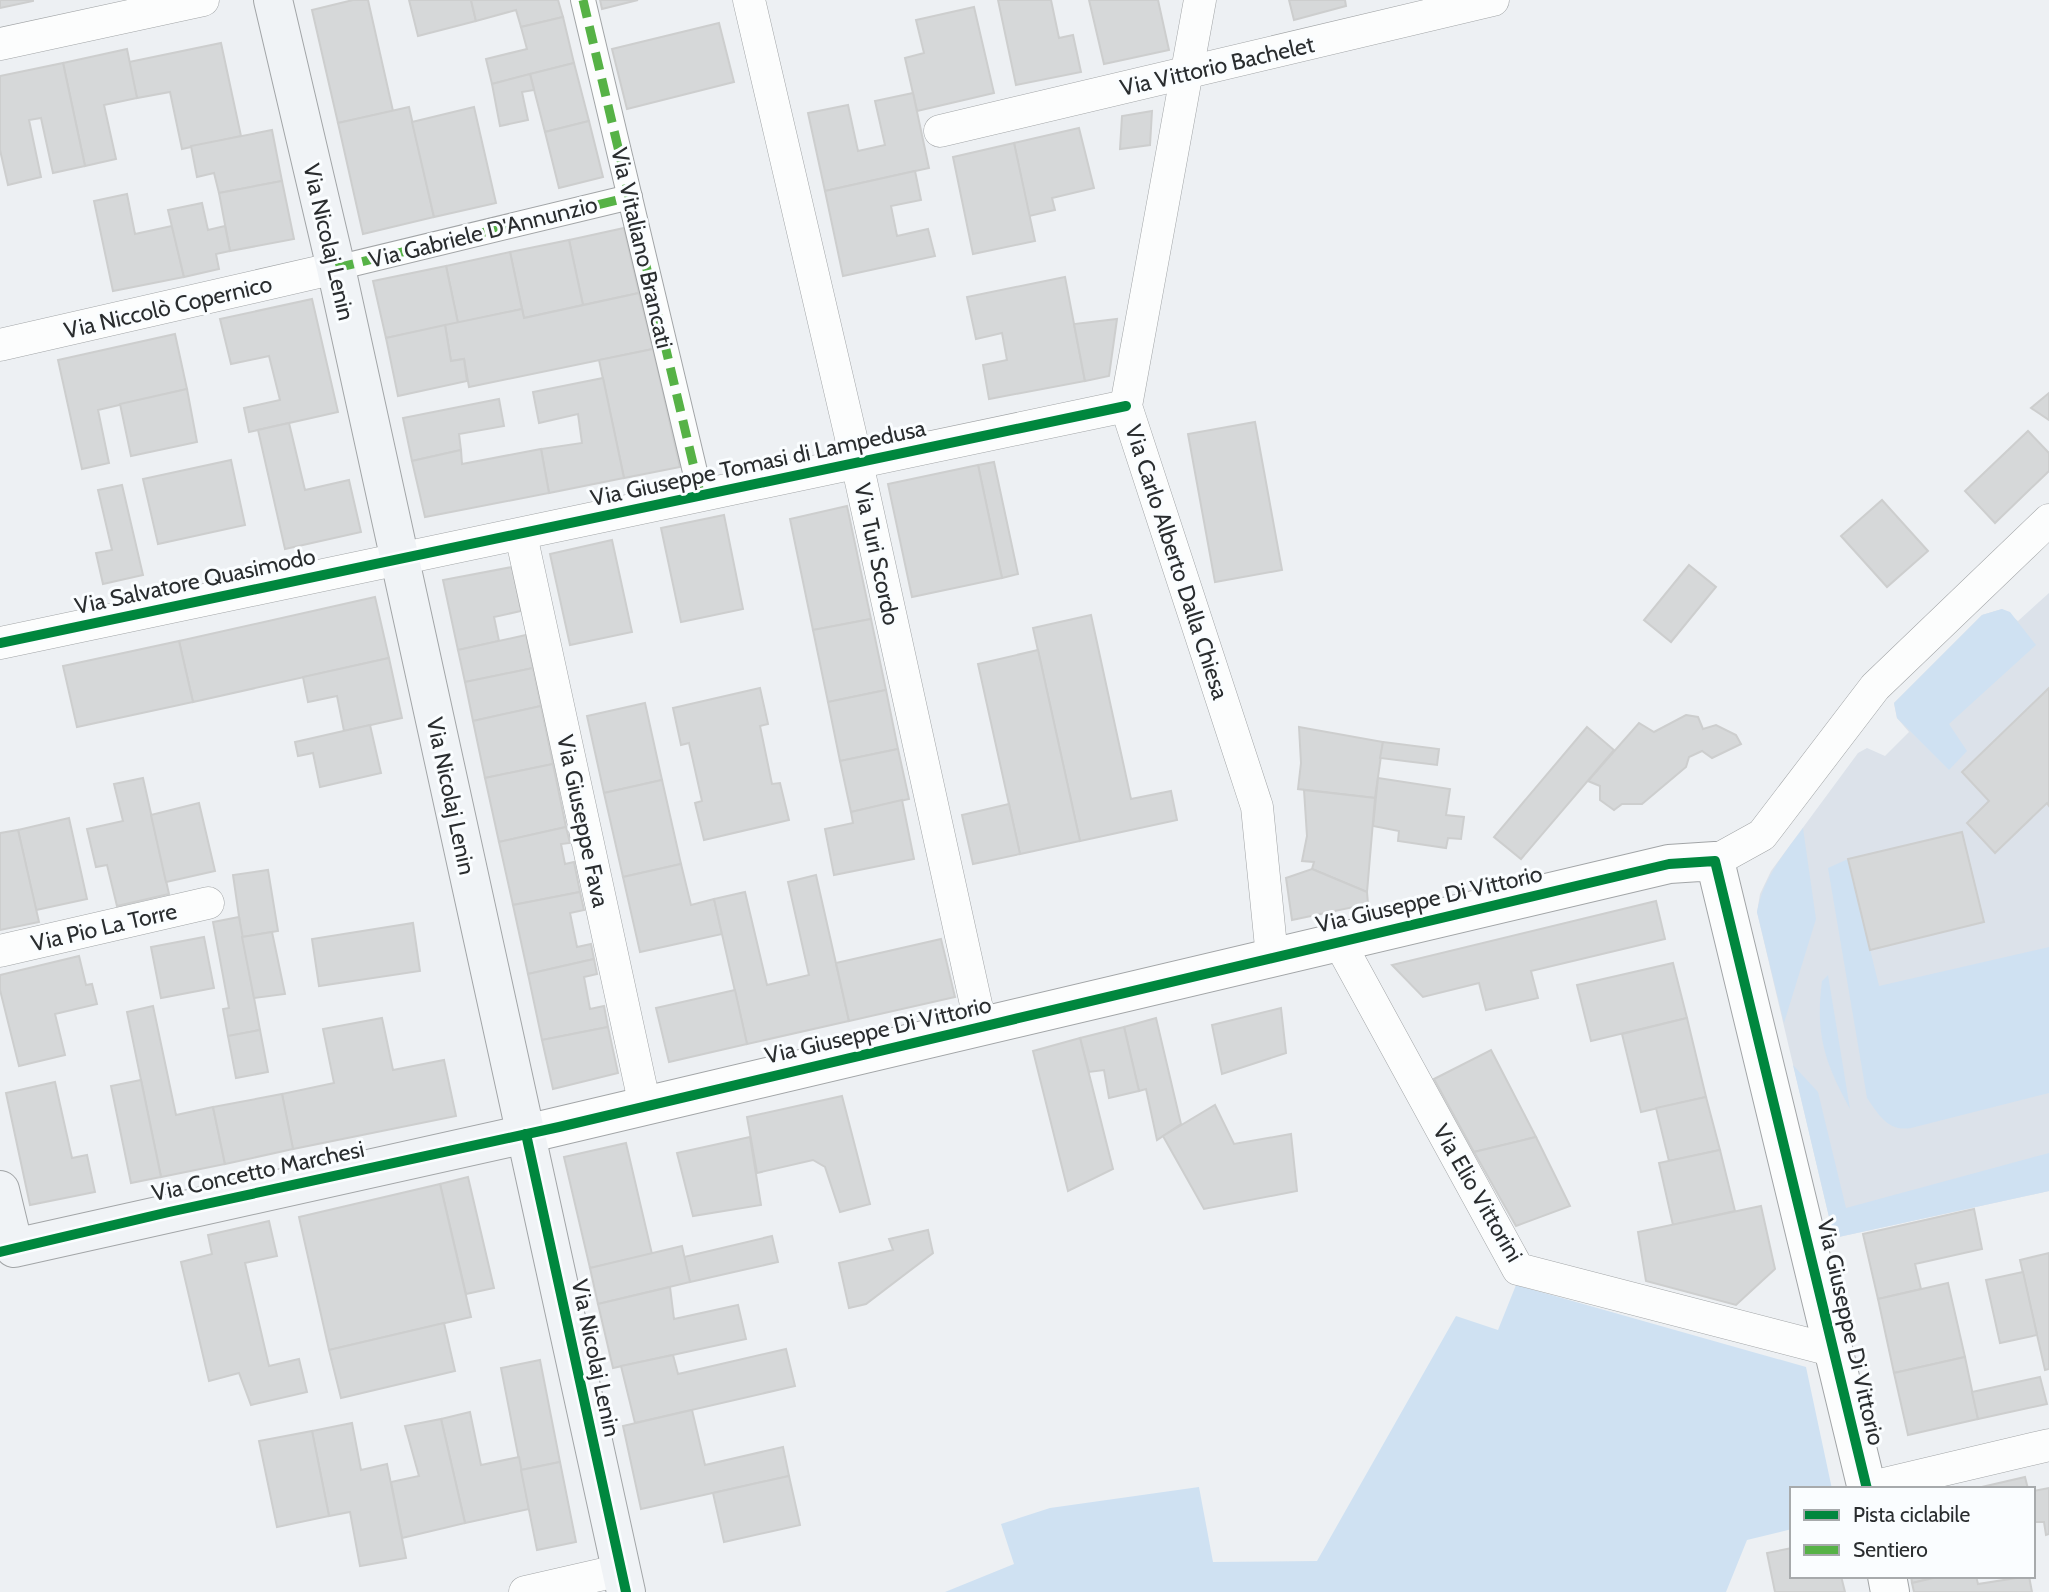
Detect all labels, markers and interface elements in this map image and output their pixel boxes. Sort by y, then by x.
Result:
street label: Via Vittorio Bachelet [1117,30,1317,102]
street label: Via Vitaliano Brancati [605,145,679,351]
street label: Via Nicolaj Lenin [297,161,361,323]
street label: Via Gabriele D'Annunzio [366,190,600,274]
street label: Via Niccolò Copernico [61,269,275,345]
street label: Via Giuseppe Tomasi di Lampedusa [588,414,928,512]
street label: Via Carlo Alberto Dalla Chiesa [1119,421,1235,703]
street label: Via Turi Scordo [848,480,906,628]
street label: Via Salvatore Quasimodo [72,542,318,620]
street label: Via Nicolaj Lenin [421,715,481,877]
street label: Via Giuseppe Fava [551,732,615,910]
street label: Via Giuseppe Di Vittorio [1313,859,1545,939]
street label: Via Pio La Torre [28,897,180,957]
street label: Via Giuseppe Di Vittorio [762,990,994,1070]
street label: Via Elio Vittorini [1427,1119,1529,1267]
street label: Via Concetto Marchesi [149,1135,367,1207]
street label: Via Giuseppe Di Vittorio [1811,1216,1891,1448]
street label: Via Nicolaj Lenin [566,1277,626,1439]
legend [1790,1487,2035,1578]
text: Pista ciclabile [1853,1502,1970,1527]
text: Sentiero [1853,1537,1928,1562]

